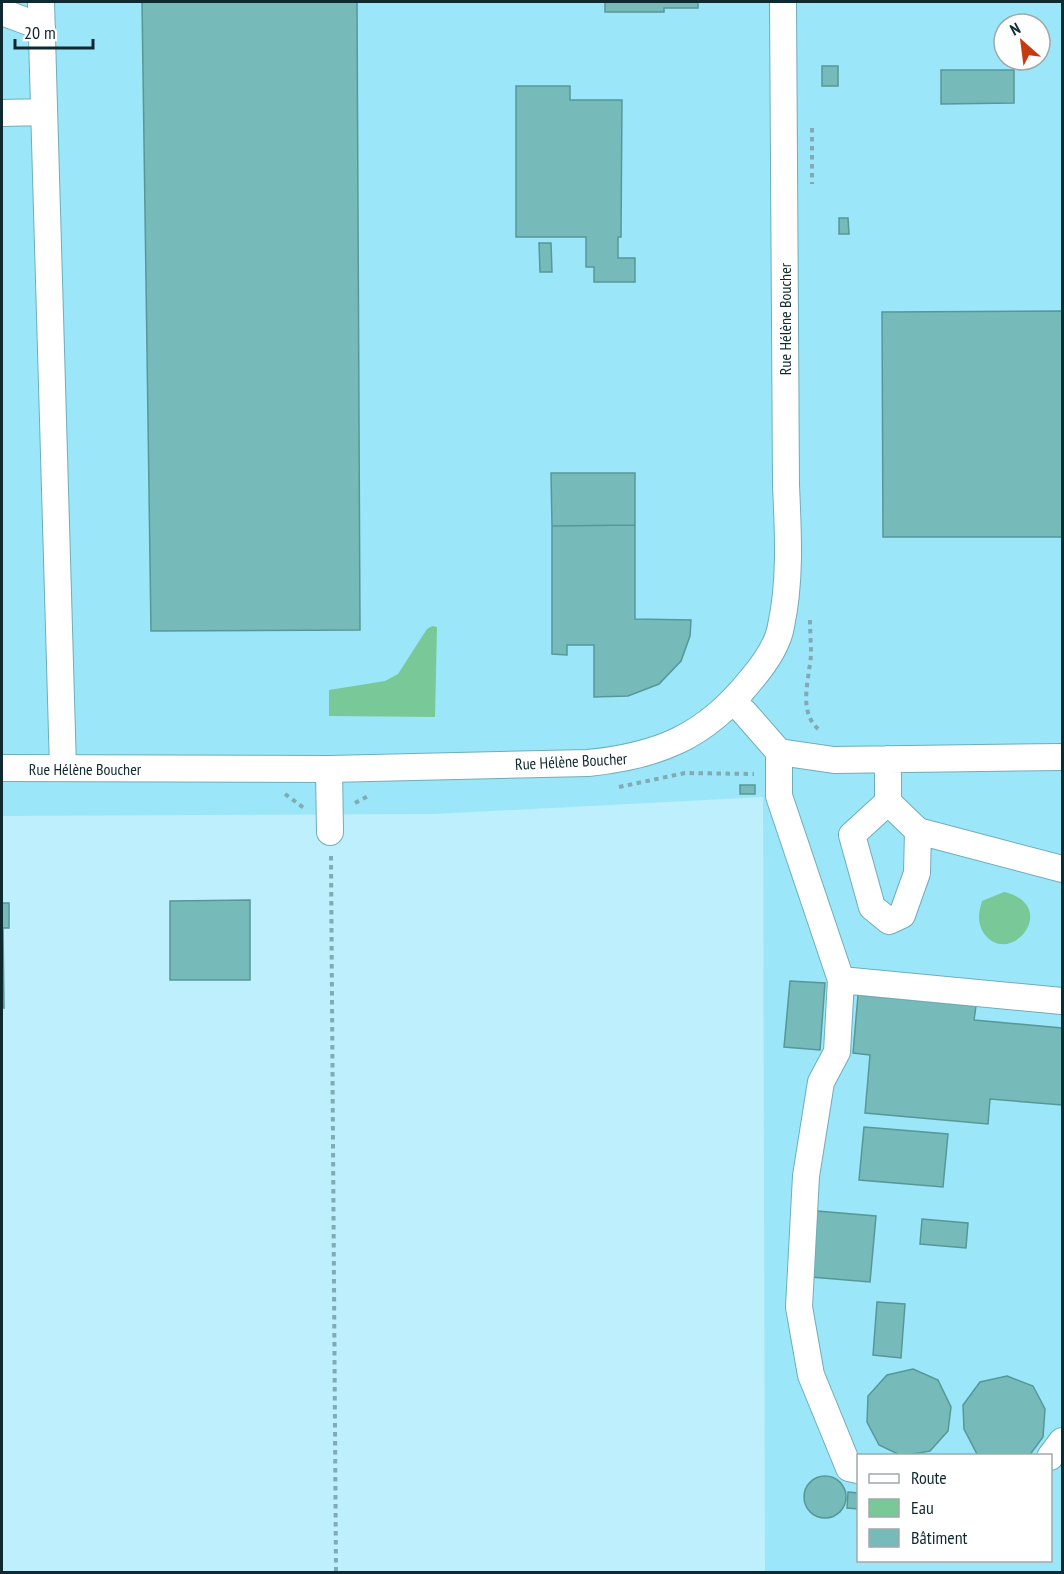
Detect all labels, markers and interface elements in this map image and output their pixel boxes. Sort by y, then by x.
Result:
scale bar [15,12,93,50]
north arrow [992,12,1052,72]
text: N [1006,18,1023,40]
text: 20 m [24,21,56,44]
street label: Rue Hélène Boucher [775,262,795,375]
street label: Rue Hélène Boucher [514,748,628,774]
street label: Rue Hélène Boucher [29,759,142,779]
legend [857,1454,1052,1562]
text: Route [911,1466,947,1489]
text: Eau [911,1496,934,1519]
text: Bâtiment [911,1526,968,1549]

